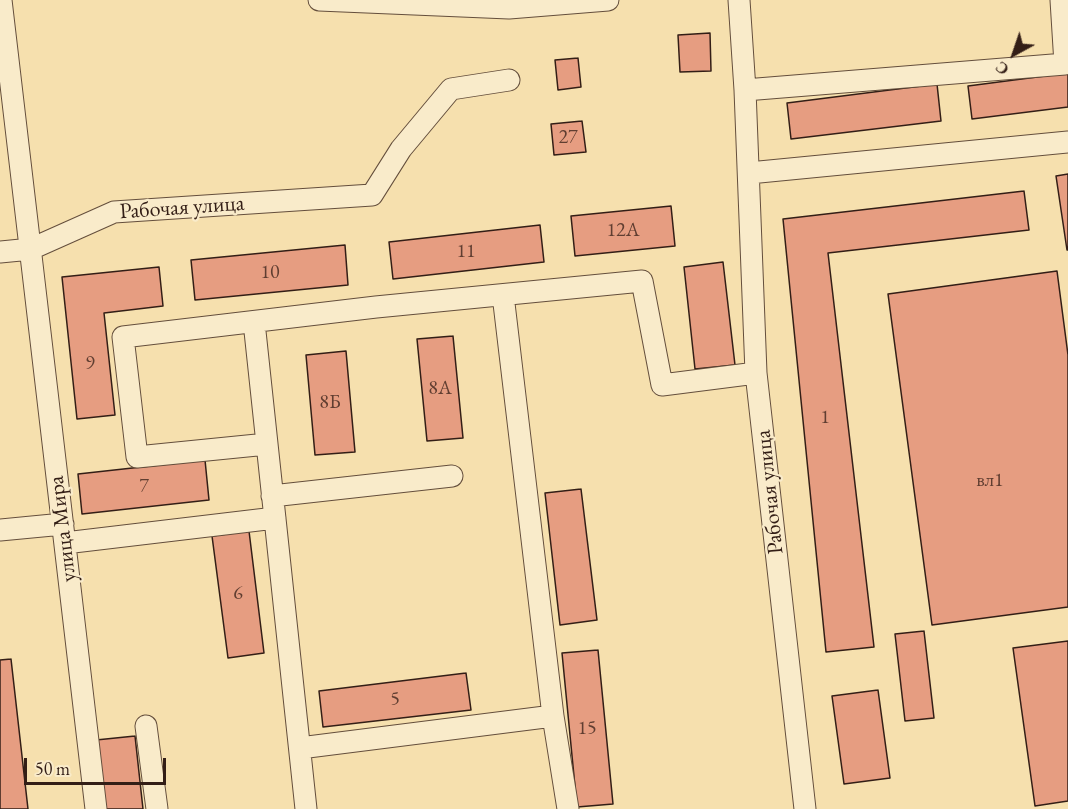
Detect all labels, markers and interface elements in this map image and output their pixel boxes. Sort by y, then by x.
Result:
north arrow [984,24,1044,84]
text: С [991,56,1013,80]
house number: 27 [558,126,578,150]
street label: Рабочая улица [119,190,245,226]
house number: 12А [606,219,640,243]
house number: 11 [456,240,476,264]
house number: 10 [260,261,280,285]
house number: 9 [85,352,95,376]
house number: 8А [428,377,452,401]
house number: 8Б [319,391,341,415]
house number: 1 [820,406,830,430]
street label: Рабочая улица [750,428,790,556]
house number: вл1 [976,469,1004,493]
street label: улица Мира [43,474,83,584]
house number: 7 [139,475,149,499]
house number: 6 [233,582,243,606]
house number: 5 [390,688,400,712]
house number: 15 [577,717,597,741]
scale bar [27,746,170,784]
text: 50 m [35,757,70,780]

